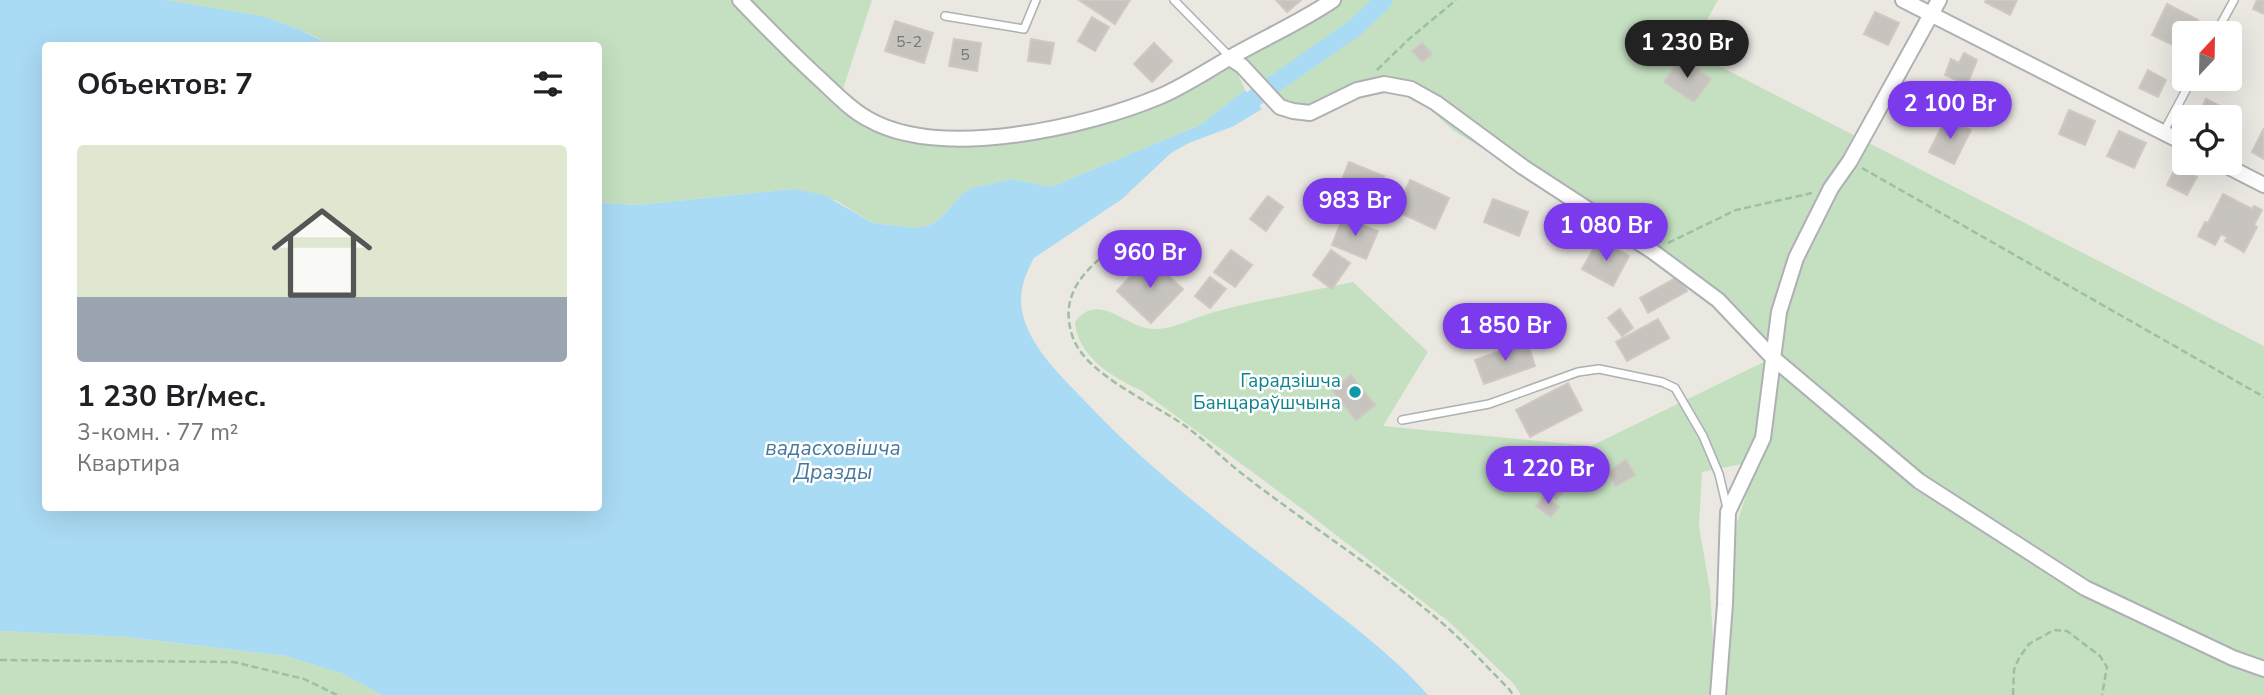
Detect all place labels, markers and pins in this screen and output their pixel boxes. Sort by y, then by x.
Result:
pin: 1 230 Br [1615,20,1759,80]
pin: 2 100 Br [1878,82,2022,141]
pin: 983 Br [1298,178,1412,238]
pin: 1 080 Br [1534,204,1678,263]
pin: 960 Br [1093,230,1207,290]
pin: 1 850 Br [1433,304,1577,363]
place label: Гарадзішча Банцараўшчына [1193,368,1341,416]
marker: Гарадзішча Банцараўшчына [1347,384,1363,400]
pin: 1 220 Br [1476,447,1620,506]

